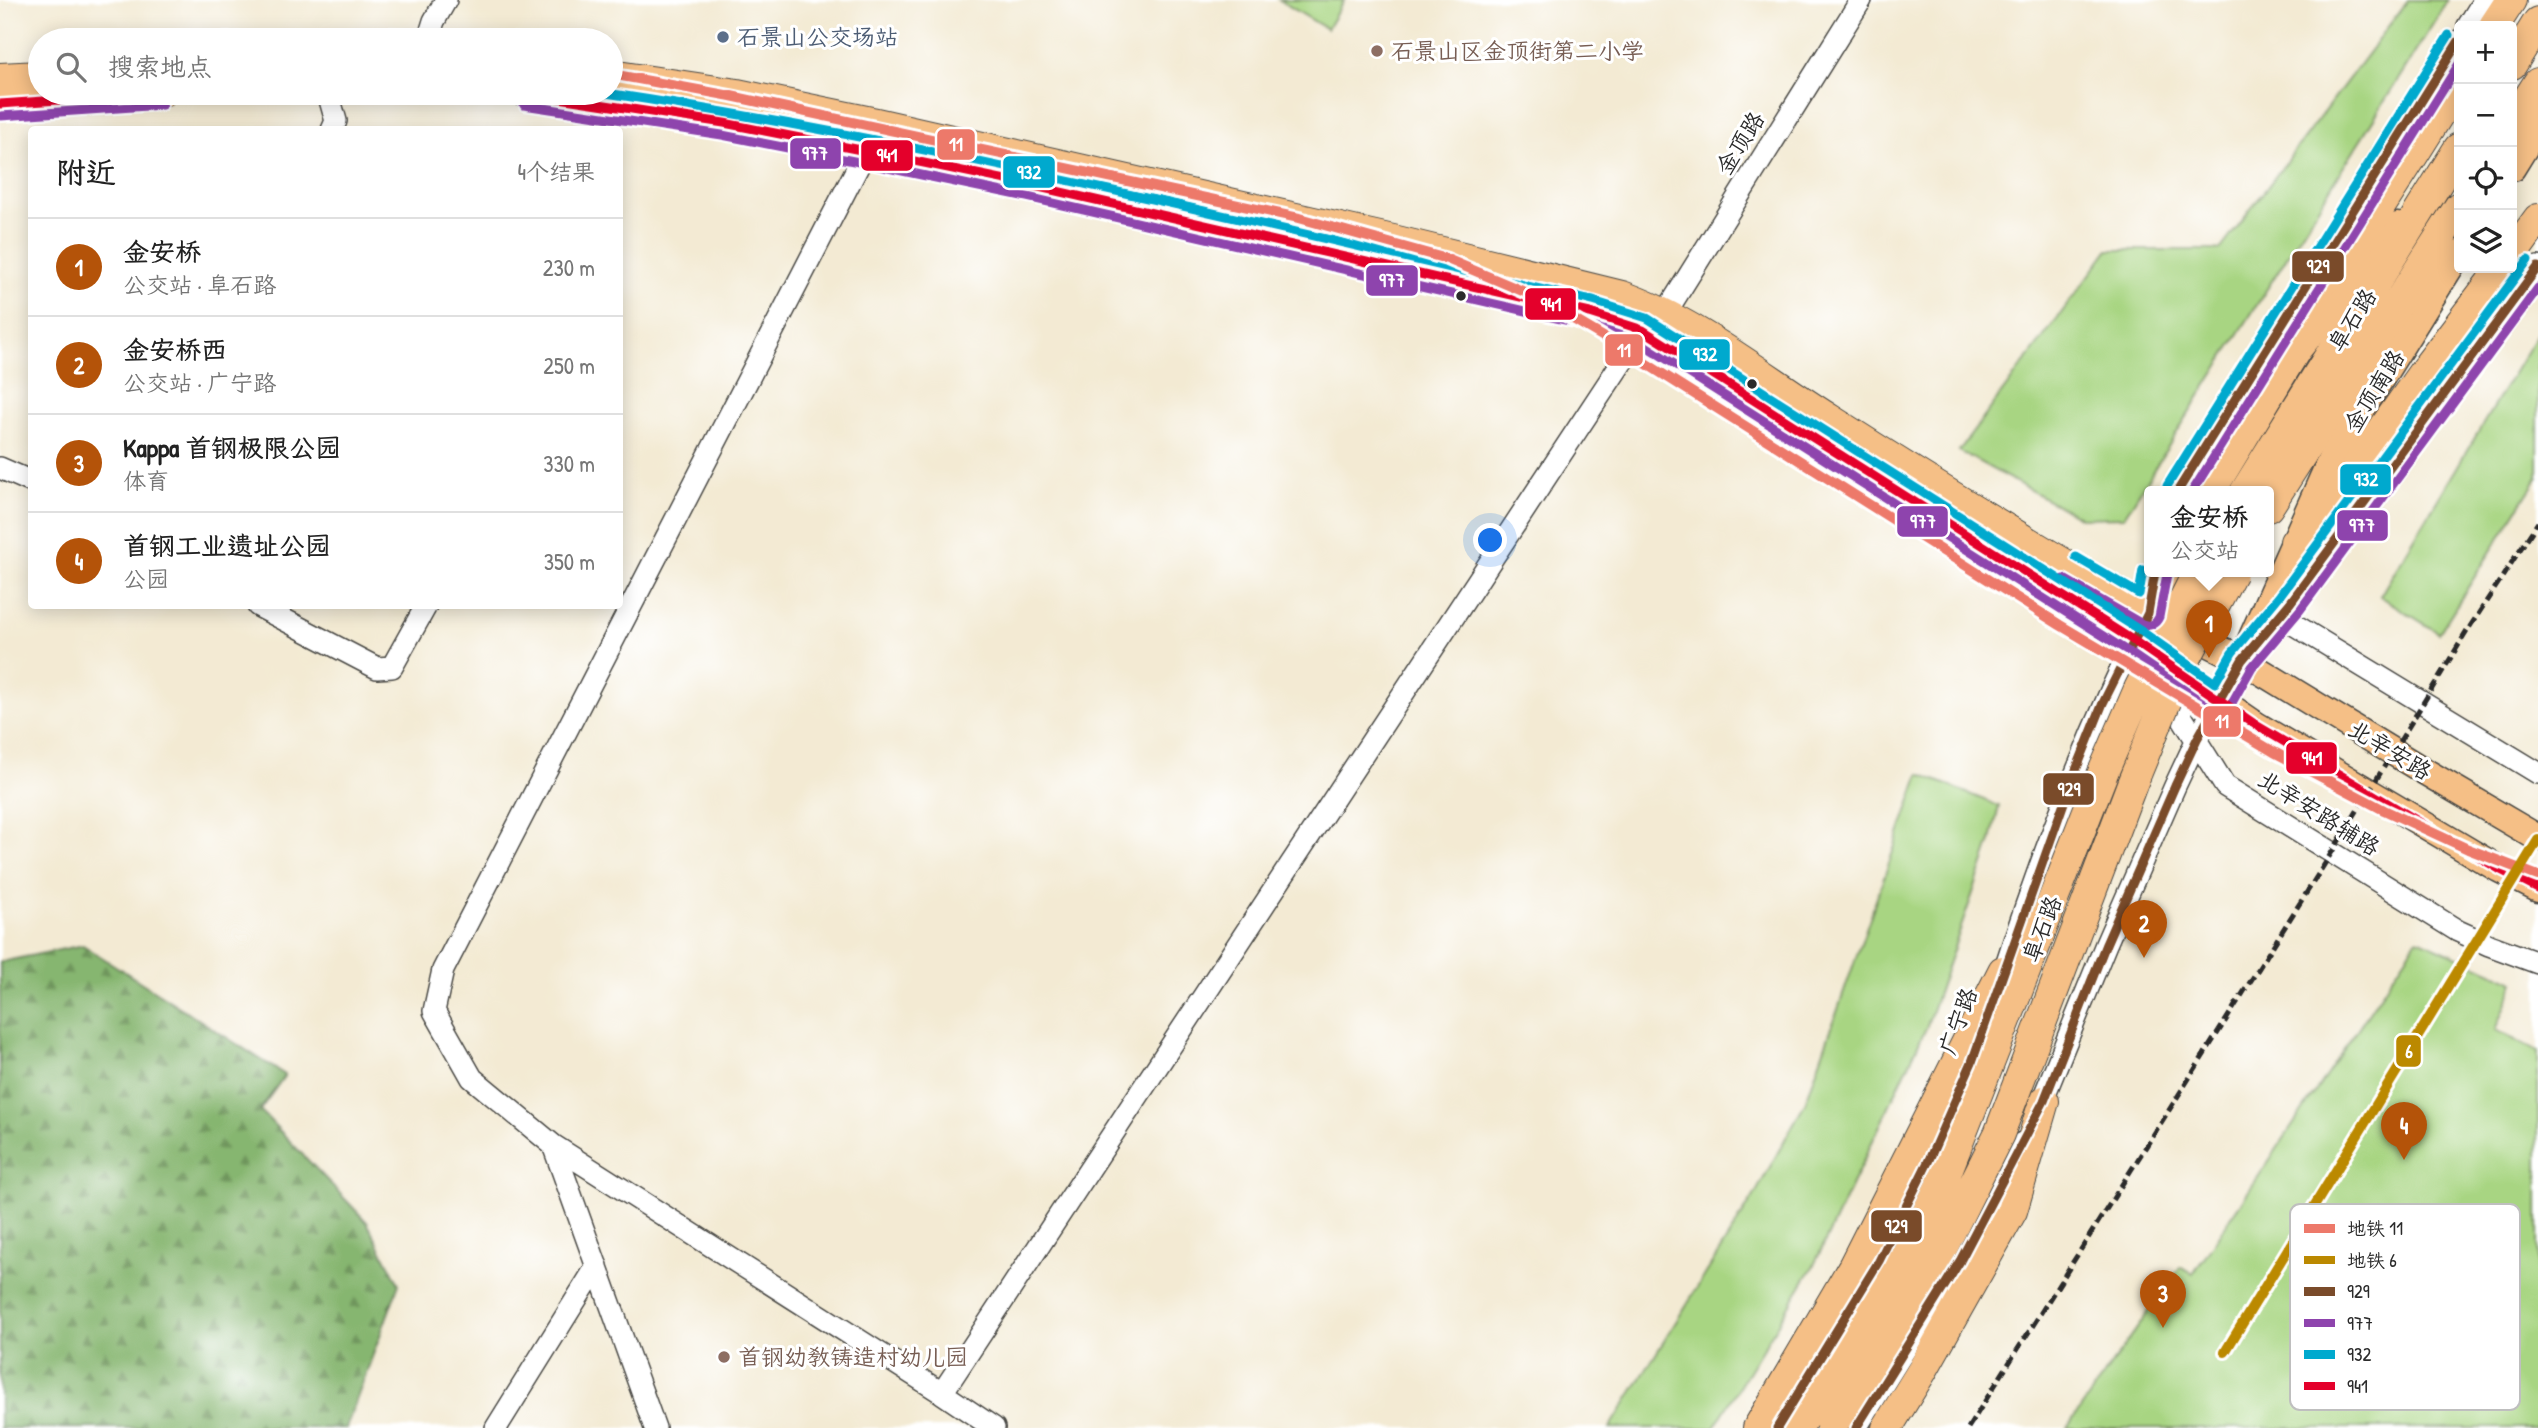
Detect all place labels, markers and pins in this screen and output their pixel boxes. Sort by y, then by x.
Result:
place label: 石景山公交场站 [737,21,898,52]
marker: 石景山公交场站 [715,29,731,45]
place label: 石景山区金顶街第二小学 [1391,35,1644,66]
marker: 石景山区金顶街第二小学 [1369,43,1385,59]
unlabelled marker [1454,289,1468,303]
unlabelled marker [1745,377,1759,391]
pin: 1 [2186,600,2232,658]
pin: 2 [2121,900,2167,958]
pin: 4 [2381,1102,2427,1160]
pin: 3 [2140,1270,2186,1328]
place label: 首钢幼教铸造村幼儿园 [738,1341,968,1372]
marker: 首钢幼教铸造村幼儿园 [716,1349,732,1365]

